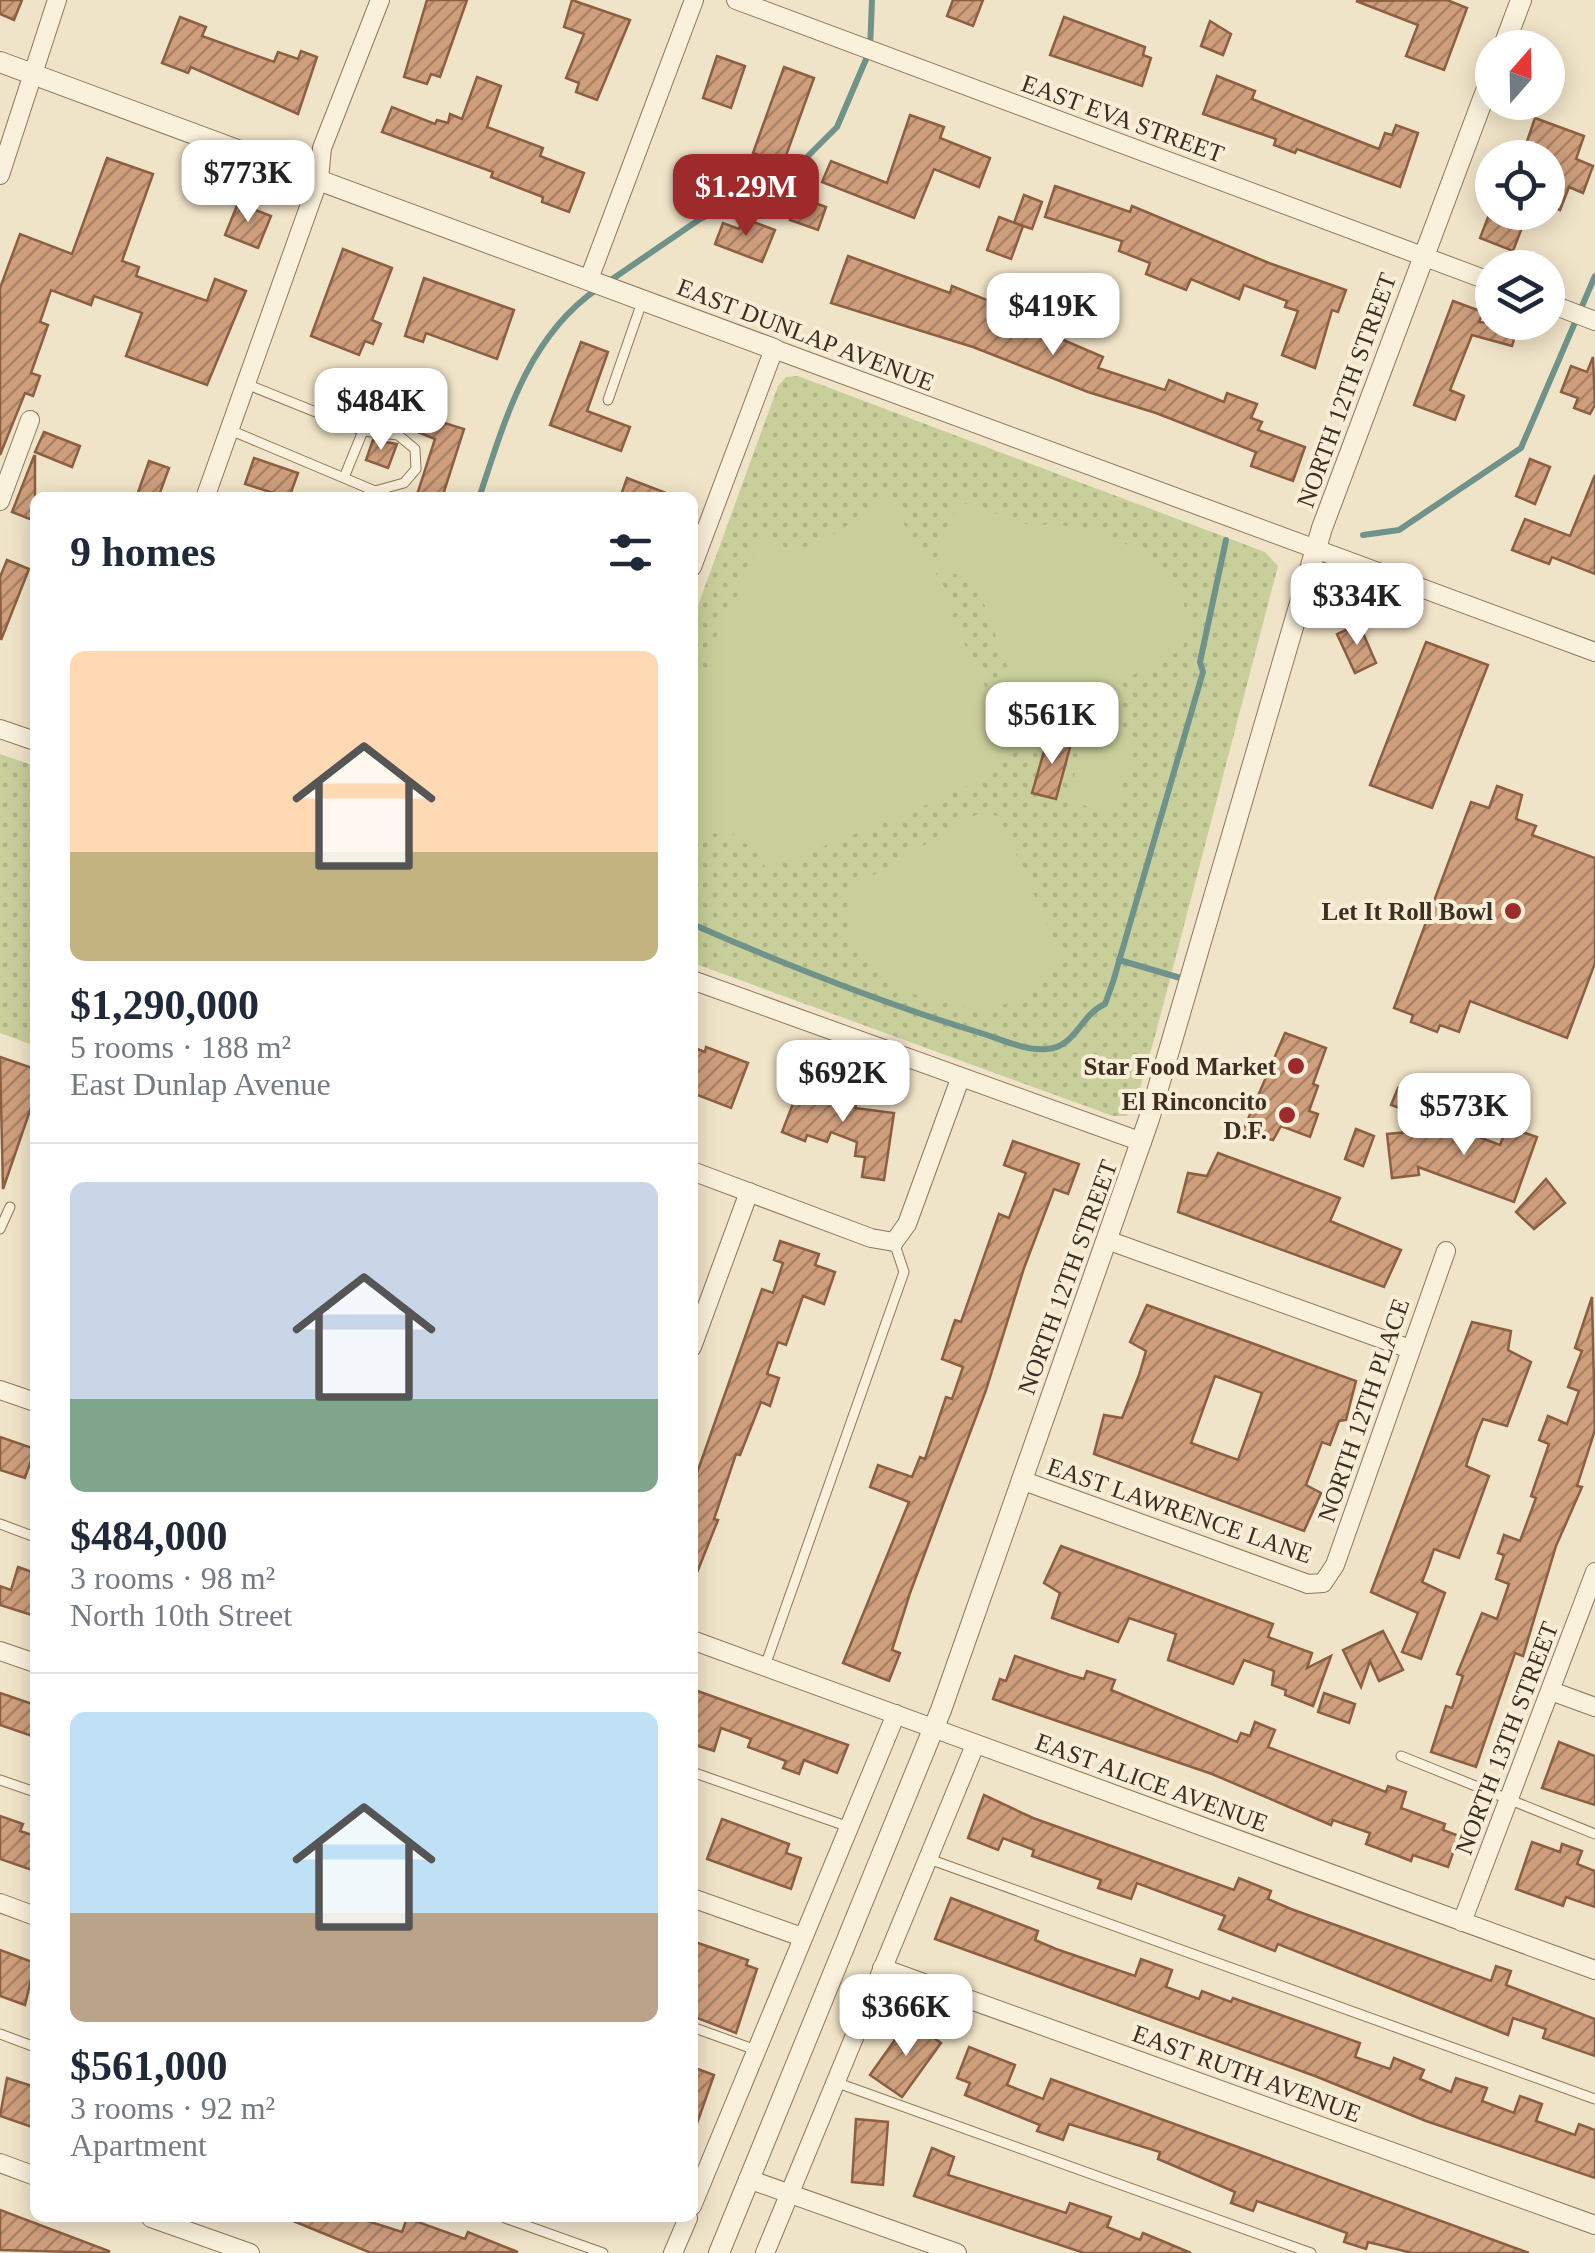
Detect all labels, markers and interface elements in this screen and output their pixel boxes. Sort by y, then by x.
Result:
north arrow [1475,30,1565,120]
map controls [1475,30,1565,340]
street label: EAST EVA STREET [1018,69,1228,168]
pin: $773K [178,140,318,225]
button: locate [1475,140,1565,230]
text: $773K [204,154,292,190]
pin: $1.29M [665,154,827,239]
text: $1.29M [695,168,797,204]
button: layers [1475,250,1565,340]
street label: NORTH 12TH STREET [1292,269,1401,511]
street label: EAST DUNLAP AVENUE [673,273,938,396]
pin: $419K [983,273,1123,358]
text: $419K [1009,287,1097,323]
pin: $484K [311,368,451,453]
text: $484K [337,382,425,418]
icon: filters [603,525,658,580]
text: 9 homes [70,529,216,575]
pin: $334K [1287,563,1427,648]
text: $334K [1313,577,1401,613]
pin: $561K [982,682,1122,767]
text: $561K [1008,696,1096,732]
icon: home [274,716,454,896]
place label: Let It Roll Bowl [1321,898,1493,925]
marker: Let It Roll Bowl [1502,900,1524,922]
text: $1,290,000 [70,982,259,1028]
text: 5 rooms · 188 m² [70,1029,291,1065]
pin: $692K [773,1040,913,1125]
place label: Star Food Market [1083,1053,1277,1080]
text: $692K [799,1054,887,1090]
marker: Star Food Market [1285,1055,1307,1077]
text: East Dunlap Avenue [70,1066,331,1102]
pin: $573K [1394,1073,1534,1158]
text: $573K [1420,1087,1508,1123]
place label: El Rinconcito D.F. [1122,1088,1267,1144]
marker: El Rinconcito D.F. [1276,1104,1298,1126]
street label: NORTH 12TH STREET [1013,1156,1122,1398]
icon: home [274,1247,454,1427]
street label: NORTH 12TH PLACE [1313,1295,1414,1525]
street label: EAST LAWRENCE LANE [1044,1452,1316,1569]
text: $484,000 [70,1513,228,1559]
text: 3 rooms · 98 m² [70,1560,275,1596]
text: North 10th Street [70,1597,292,1633]
street label: NORTH 13TH STREET [1450,1618,1563,1858]
street label: EAST ALICE AVENUE [1032,1728,1272,1837]
icon: home [274,1777,454,1957]
pin: $366K [836,1974,976,2059]
text: $366K [862,1988,950,2024]
street label: EAST RUTH AVENUE [1129,2020,1365,2127]
text: $561,000 [70,2043,228,2089]
text: 3 rooms · 92 m² [70,2090,275,2126]
text: Apartment [70,2127,207,2163]

